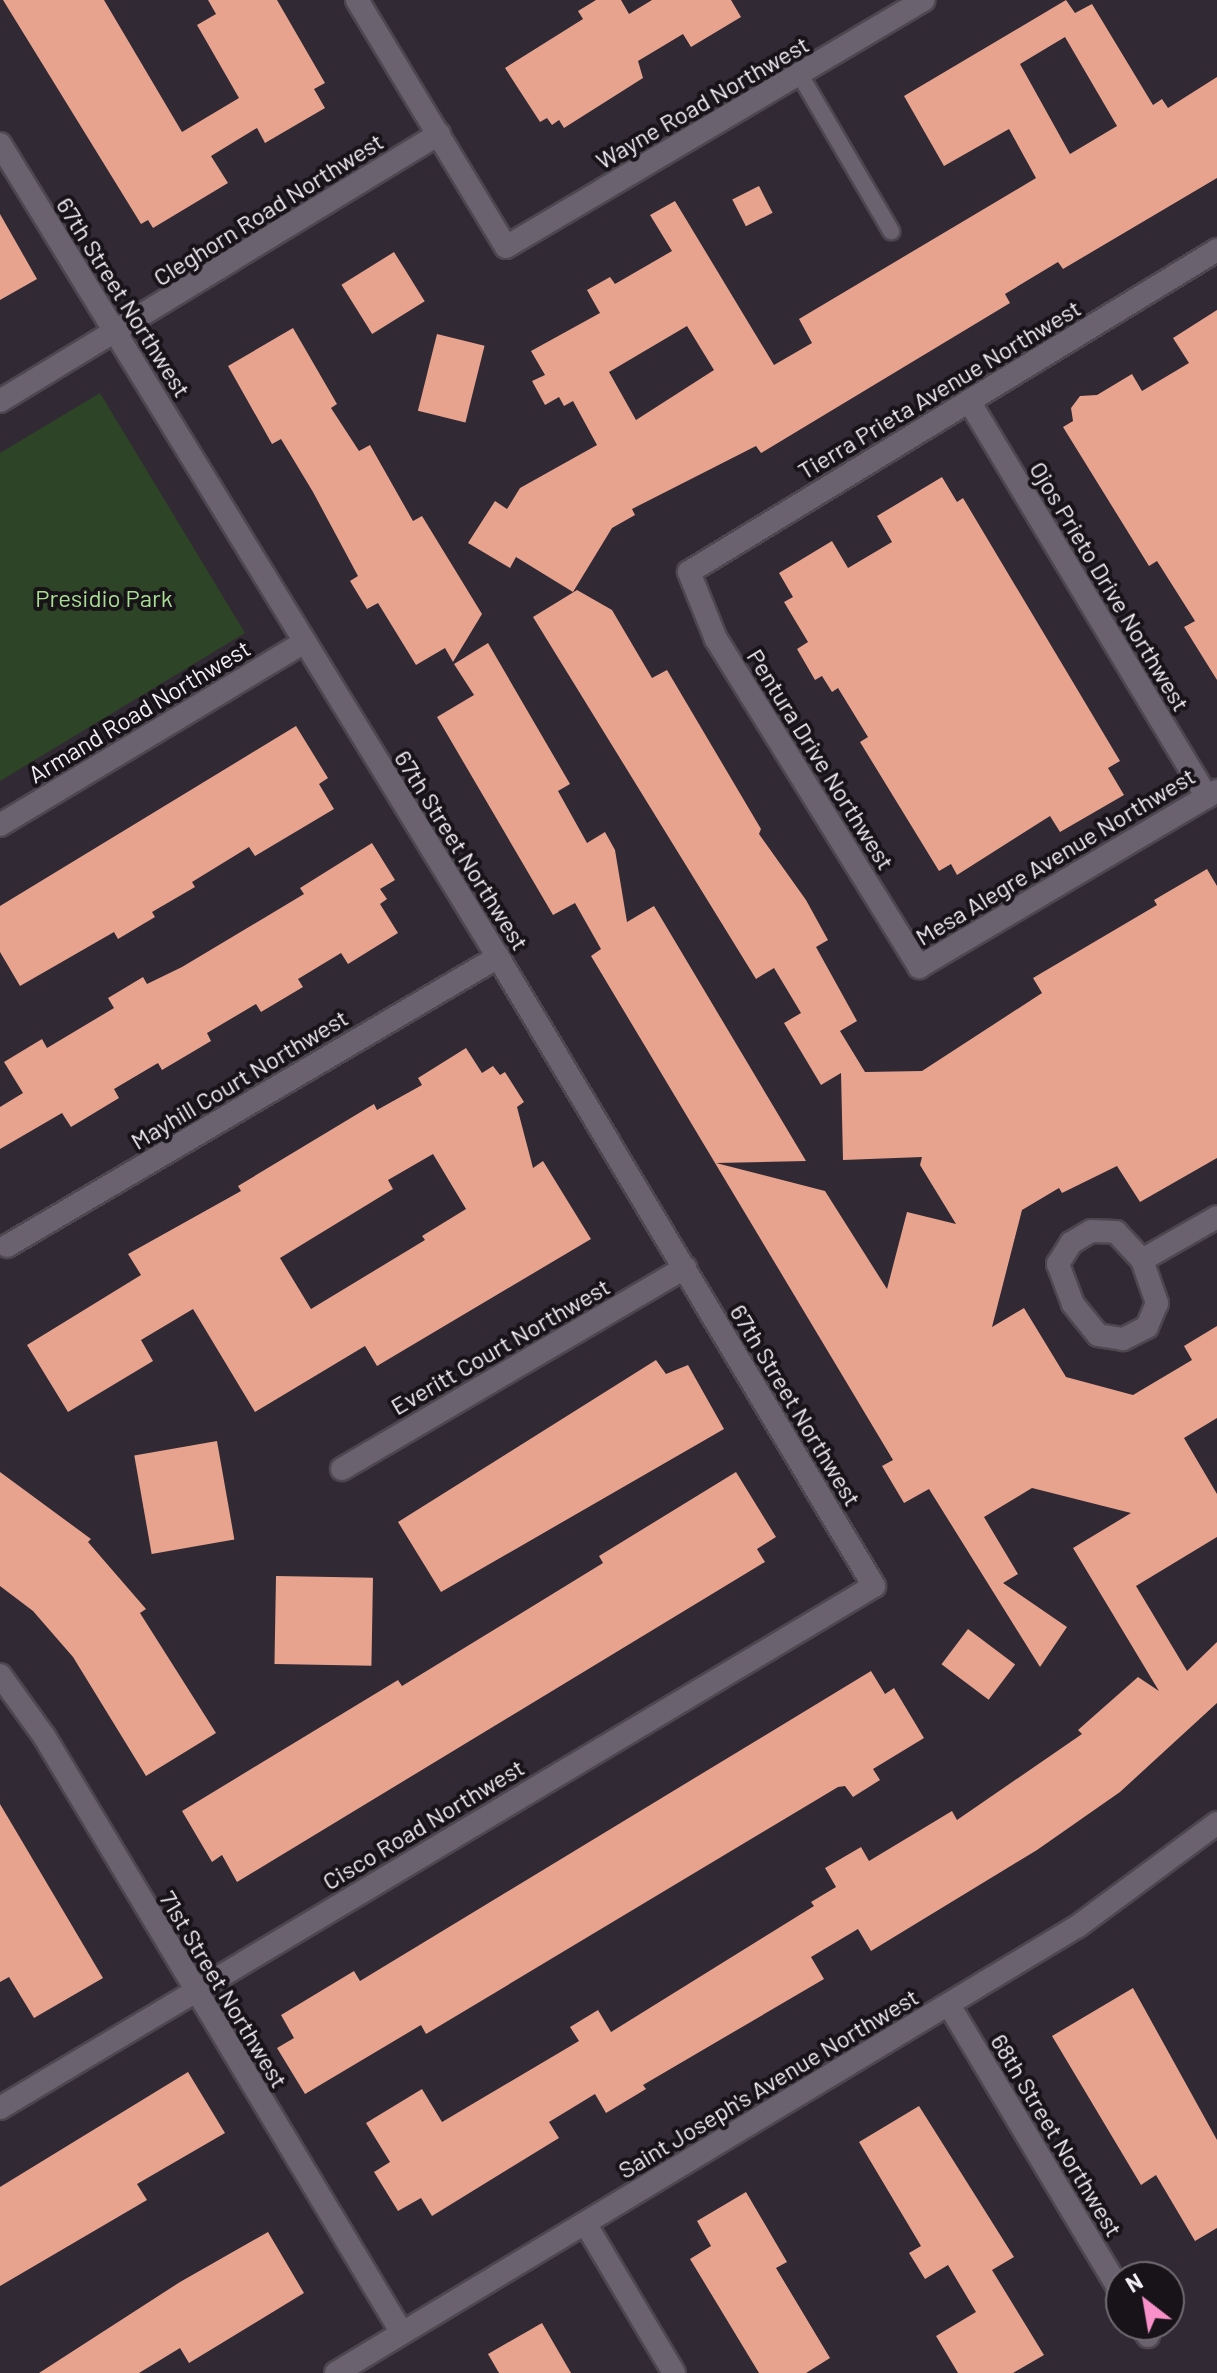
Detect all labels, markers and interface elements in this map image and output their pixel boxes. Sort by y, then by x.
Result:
street label: Wayne Road Northwest [590,29,814,175]
street label: Cleghorn Road Northwest [148,126,388,292]
street label: 67th Street Northwest [51,192,197,402]
street label: Tierra Prieta Avenue Northwest [792,293,1086,485]
street label: Ojos Prieto Drive Northwest [1024,456,1196,716]
park label: Presidio Park [35,584,173,612]
street label: Armand Road Northwest [23,633,255,789]
street label: Pentura Drive Northwest [741,643,901,875]
street label: 67th Street Northwest [389,745,535,955]
street label: Mesa Alegre Avenue Northwest [910,761,1200,951]
street label: Mayhill Court Northwest [125,1003,353,1155]
street label: Everitt Court Northwest [385,1272,615,1420]
street label: 67th Street Northwest [724,1299,868,1511]
street label: Cisco Road Northwest [317,1752,529,1896]
street label: 71st Street Northwest [154,1885,294,2093]
street label: Saint Joseph's Avenue Northwest [613,1982,923,2184]
street label: 68th Street Northwest [985,2028,1129,2242]
north arrow [1105,2261,1185,2341]
text: N [1121,2267,1147,2297]

